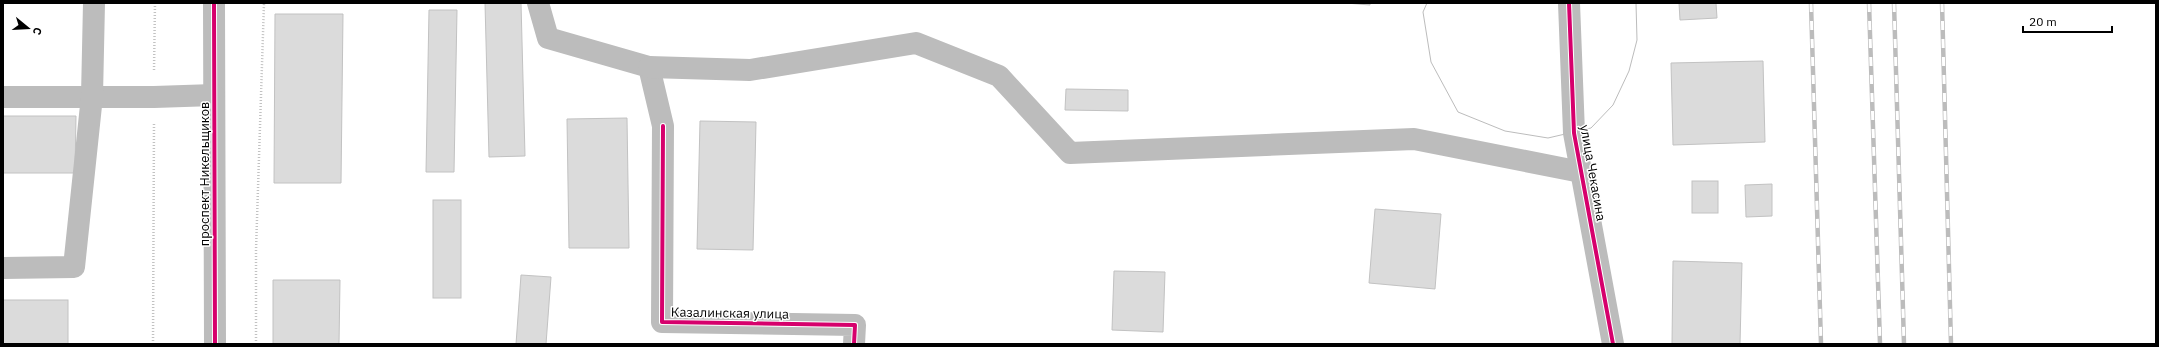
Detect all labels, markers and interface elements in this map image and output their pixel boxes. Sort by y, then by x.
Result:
north arrow [8,8,48,48]
scale bar [2023,8,2112,34]
text: 20 m [2029,14,2057,29]
text: С [30,26,45,37]
street label: проспект Никельщиков [196,102,213,246]
street label: улица Чекасина [1576,124,1610,222]
street label: Казалинская улица [671,303,789,323]

